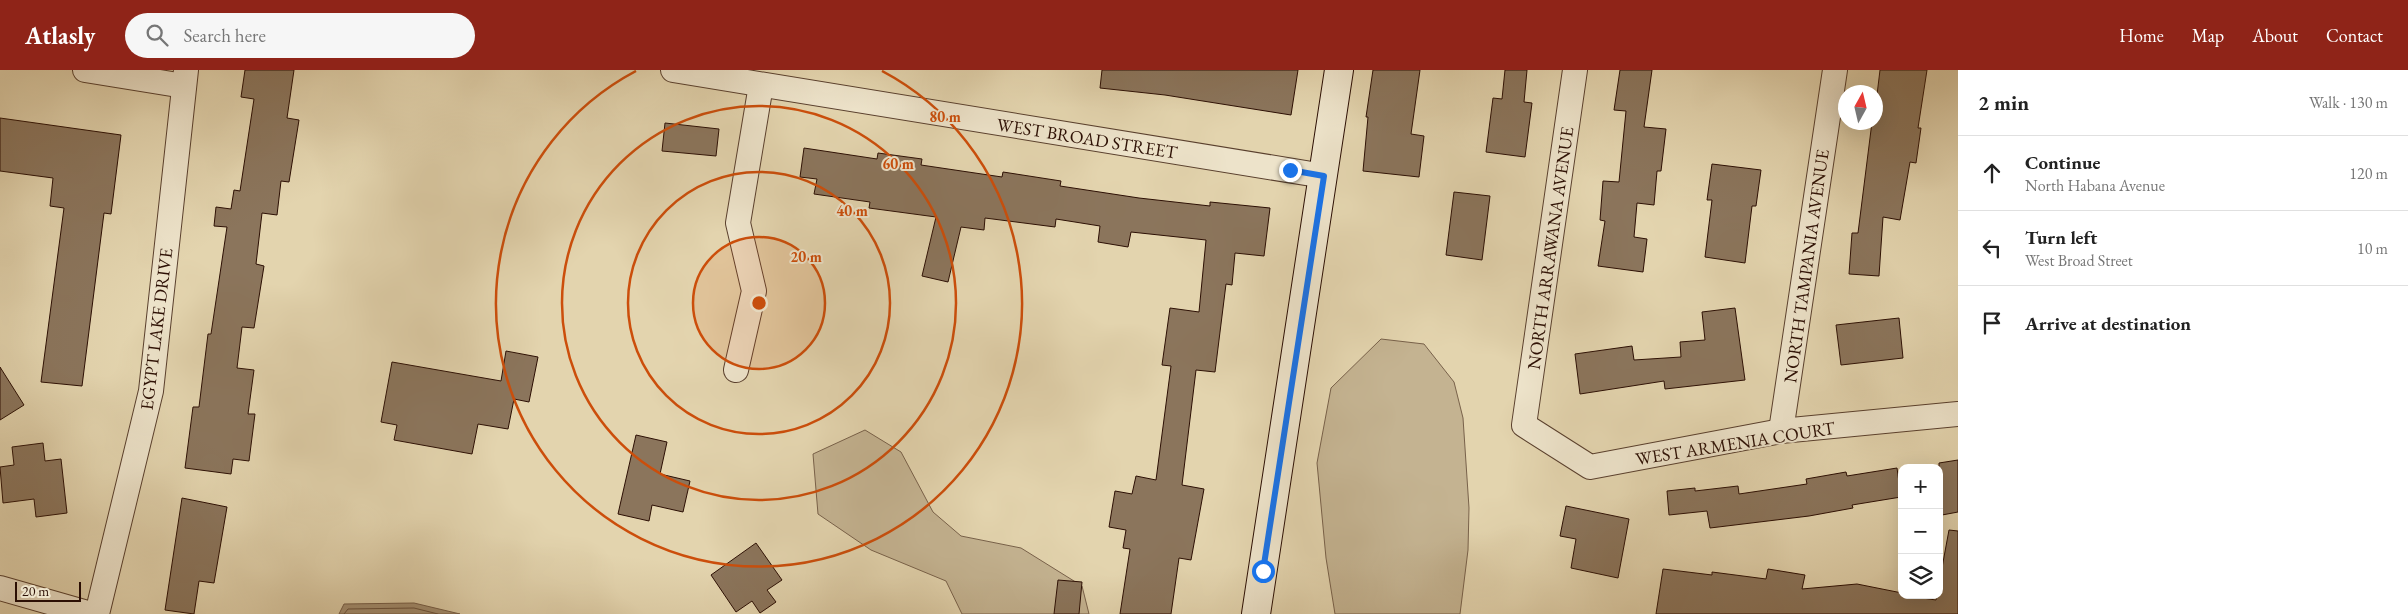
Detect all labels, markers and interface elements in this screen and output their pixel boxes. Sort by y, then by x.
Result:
search box [125,13,475,58]
text: Atlasly [25,20,95,51]
icon: search [143,21,171,49]
text: Search here [183,23,266,48]
text: Home [2119,24,2164,47]
text: Map [2192,24,2224,47]
text: About [2252,24,2298,47]
text: Contact [2326,24,2383,47]
north arrow [1838,85,1883,130]
text: 2 min [1978,89,2029,116]
text: Walk · 130 m [2309,92,2388,113]
text: 80 m [929,107,961,126]
street label: WEST BROAD STREET [995,112,1180,164]
street label: NORTH ARRAWANA AVENUE [1522,125,1578,371]
street label: NORTH TAMPANIA AVENUE [1778,148,1834,384]
text: Continue [2025,150,2100,175]
text: 60 m [882,154,914,173]
route end [1279,159,1302,182]
icon: ahead [1978,159,2006,187]
text: 120 m [2349,163,2388,184]
text: North Habana Avenue [2025,175,2165,196]
text: 40 m [836,201,868,220]
text: Turn left [2025,225,2097,250]
icon: left [1978,234,2006,262]
text: 10 m [2357,238,2388,259]
street label: EGYPT LAKE DRIVE [135,247,177,411]
text: 20 m [790,247,822,266]
text: West Broad Street [2025,250,2133,271]
centre of rings [750,294,768,312]
icon: arrive [1978,309,2006,337]
text: Arrive at destination [2025,311,2191,336]
street label: WEST ARMENIA COURT [1634,416,1837,470]
map controls [1898,464,1943,599]
button: + [1898,464,1943,509]
button: − [1898,509,1943,554]
button: layers [1898,554,1943,599]
route start [1252,560,1275,583]
scale bar [15,579,81,602]
text: 20 m [22,582,49,600]

